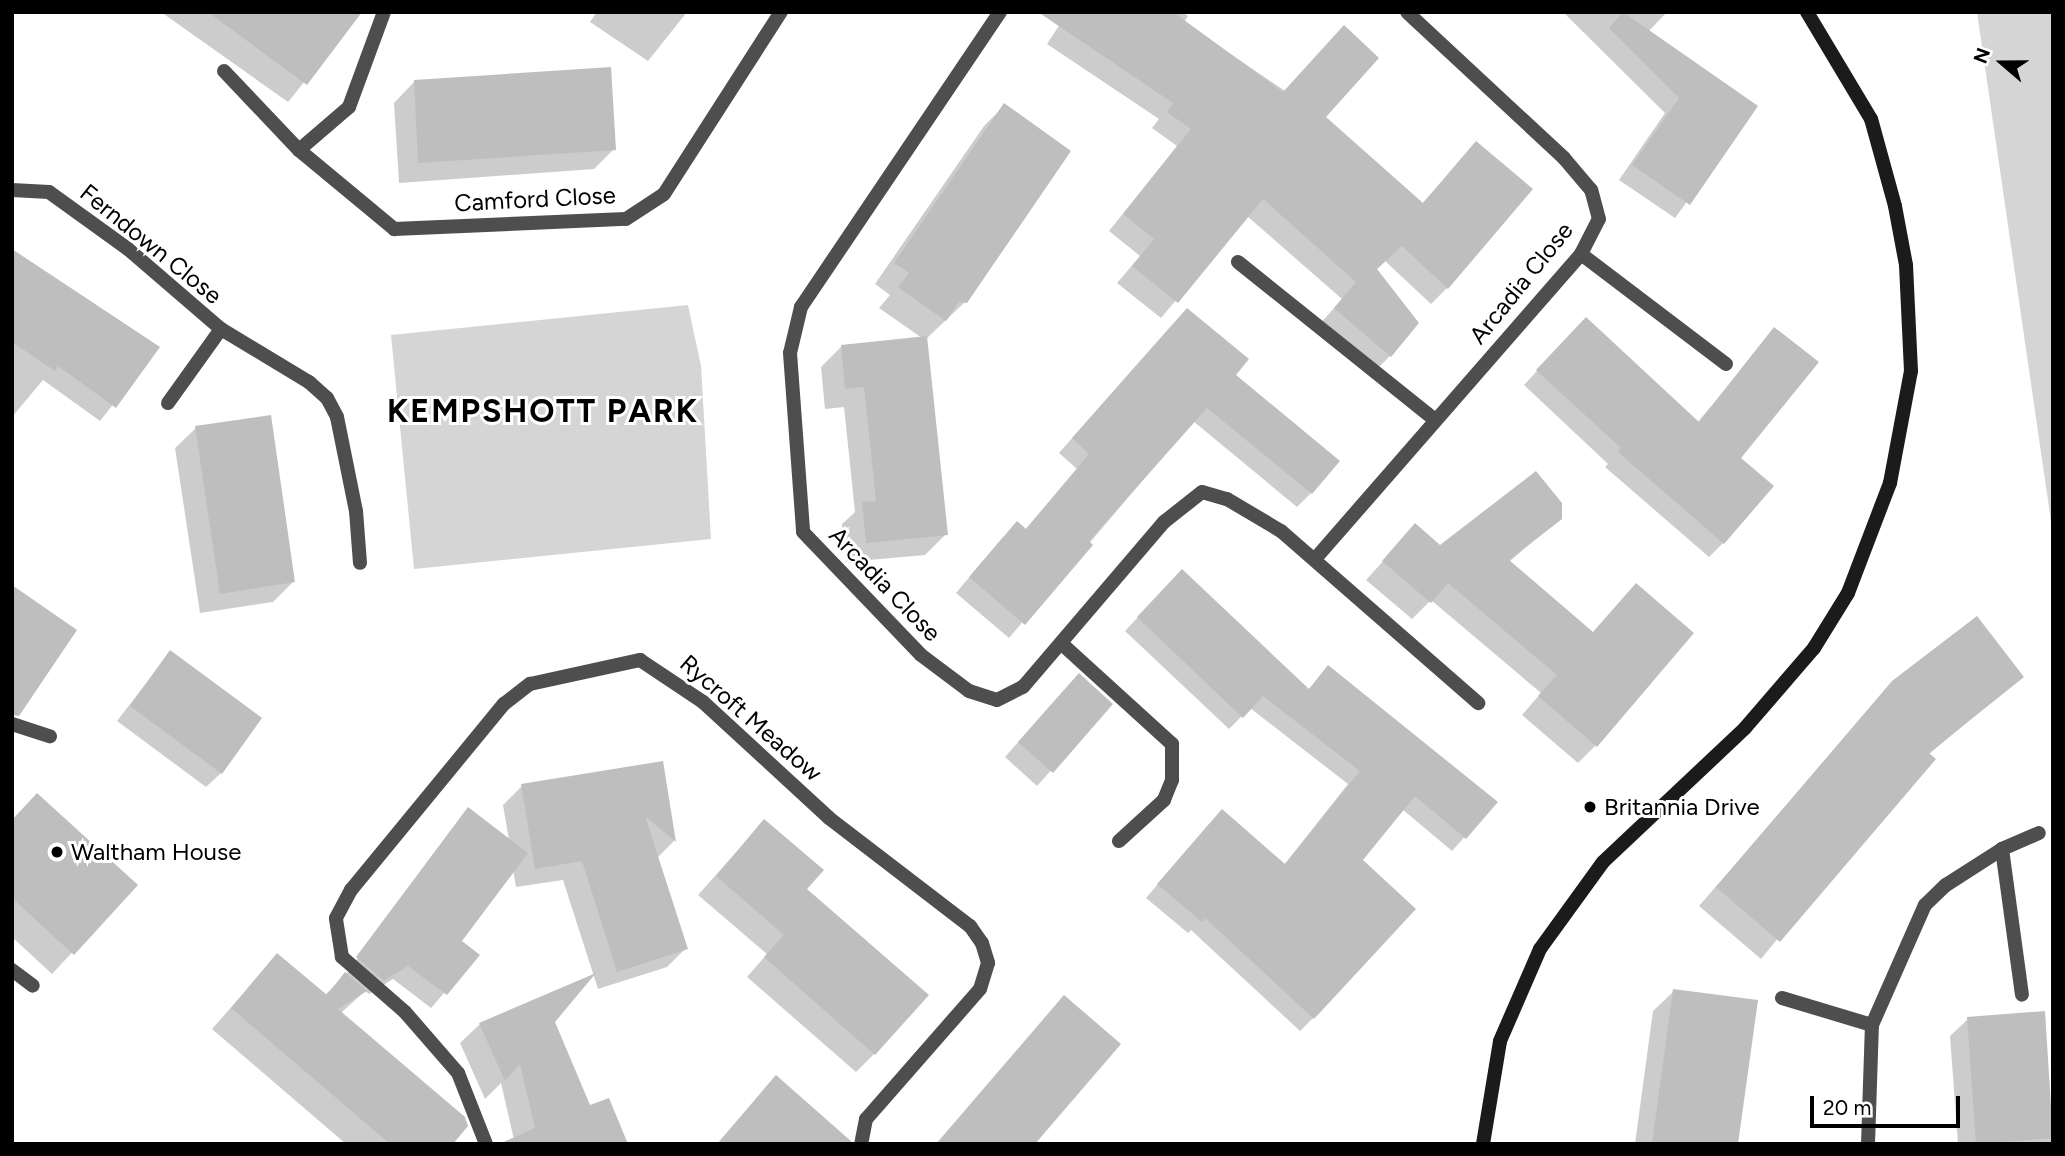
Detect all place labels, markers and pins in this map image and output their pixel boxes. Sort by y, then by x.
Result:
place label: Britannia Drive [1604,793,1760,821]
marker: Britannia Drive [1582,799,1598,815]
place label: Waltham House [71,838,241,866]
marker: Waltham House [49,844,65,860]

